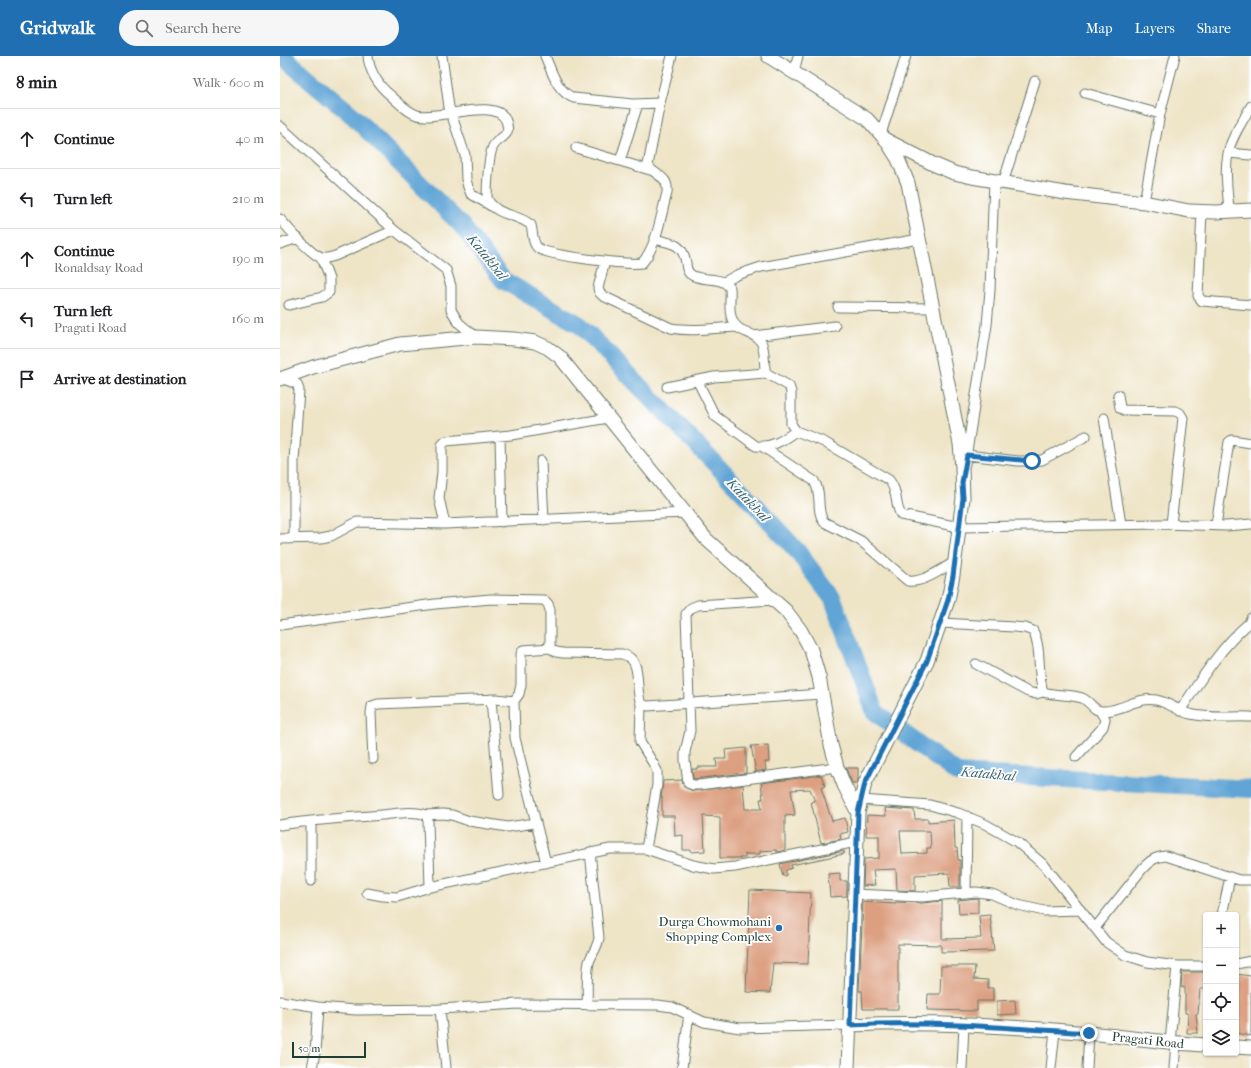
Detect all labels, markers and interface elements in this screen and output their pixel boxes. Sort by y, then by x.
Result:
search box [119,10,399,46]
text: Gridwalk [20,17,95,39]
icon: search [133,17,155,39]
text: Search here [165,19,241,37]
text: Map [1086,20,1113,37]
text: Layers [1135,20,1175,37]
text: Share [1197,20,1231,37]
text: 8 min [16,72,57,92]
text: Walk · 600 m [193,75,264,90]
icon: ahead [16,128,38,150]
text: Continue [54,130,114,148]
text: 40 m [236,131,264,146]
icon: left [16,188,38,210]
text: Turn left [54,190,112,208]
text: 210 m [232,191,264,206]
water label: Katakhal [463,230,512,285]
text: Continue [54,242,114,260]
icon: ahead [16,248,38,270]
text: 190 m [232,251,264,266]
text: Ronaldsay Road [54,260,143,275]
text: Turn left [54,302,112,320]
icon: left [16,308,38,330]
text: 160 m [232,311,264,326]
text: Pragati Road [54,320,127,335]
icon: arrive [16,368,38,390]
text: Arrive at destination [54,370,186,388]
route start [1023,452,1041,470]
water label: Katakhal [722,474,774,527]
water label: Katakhal [959,763,1017,785]
map controls [1203,912,1239,1056]
button: + [1203,912,1239,948]
place label: Durga Chowmohani Shopping Complex [659,914,771,944]
marker: Durga Chowmohani Shopping Complex [774,923,784,933]
button: − [1203,948,1239,984]
button: locate [1203,984,1239,1020]
button: layers [1203,1020,1239,1056]
route end [1080,1024,1098,1042]
street label: Pragati Road [1111,1029,1186,1051]
scale bar [292,1040,366,1059]
text: 50 m [298,1042,320,1055]

